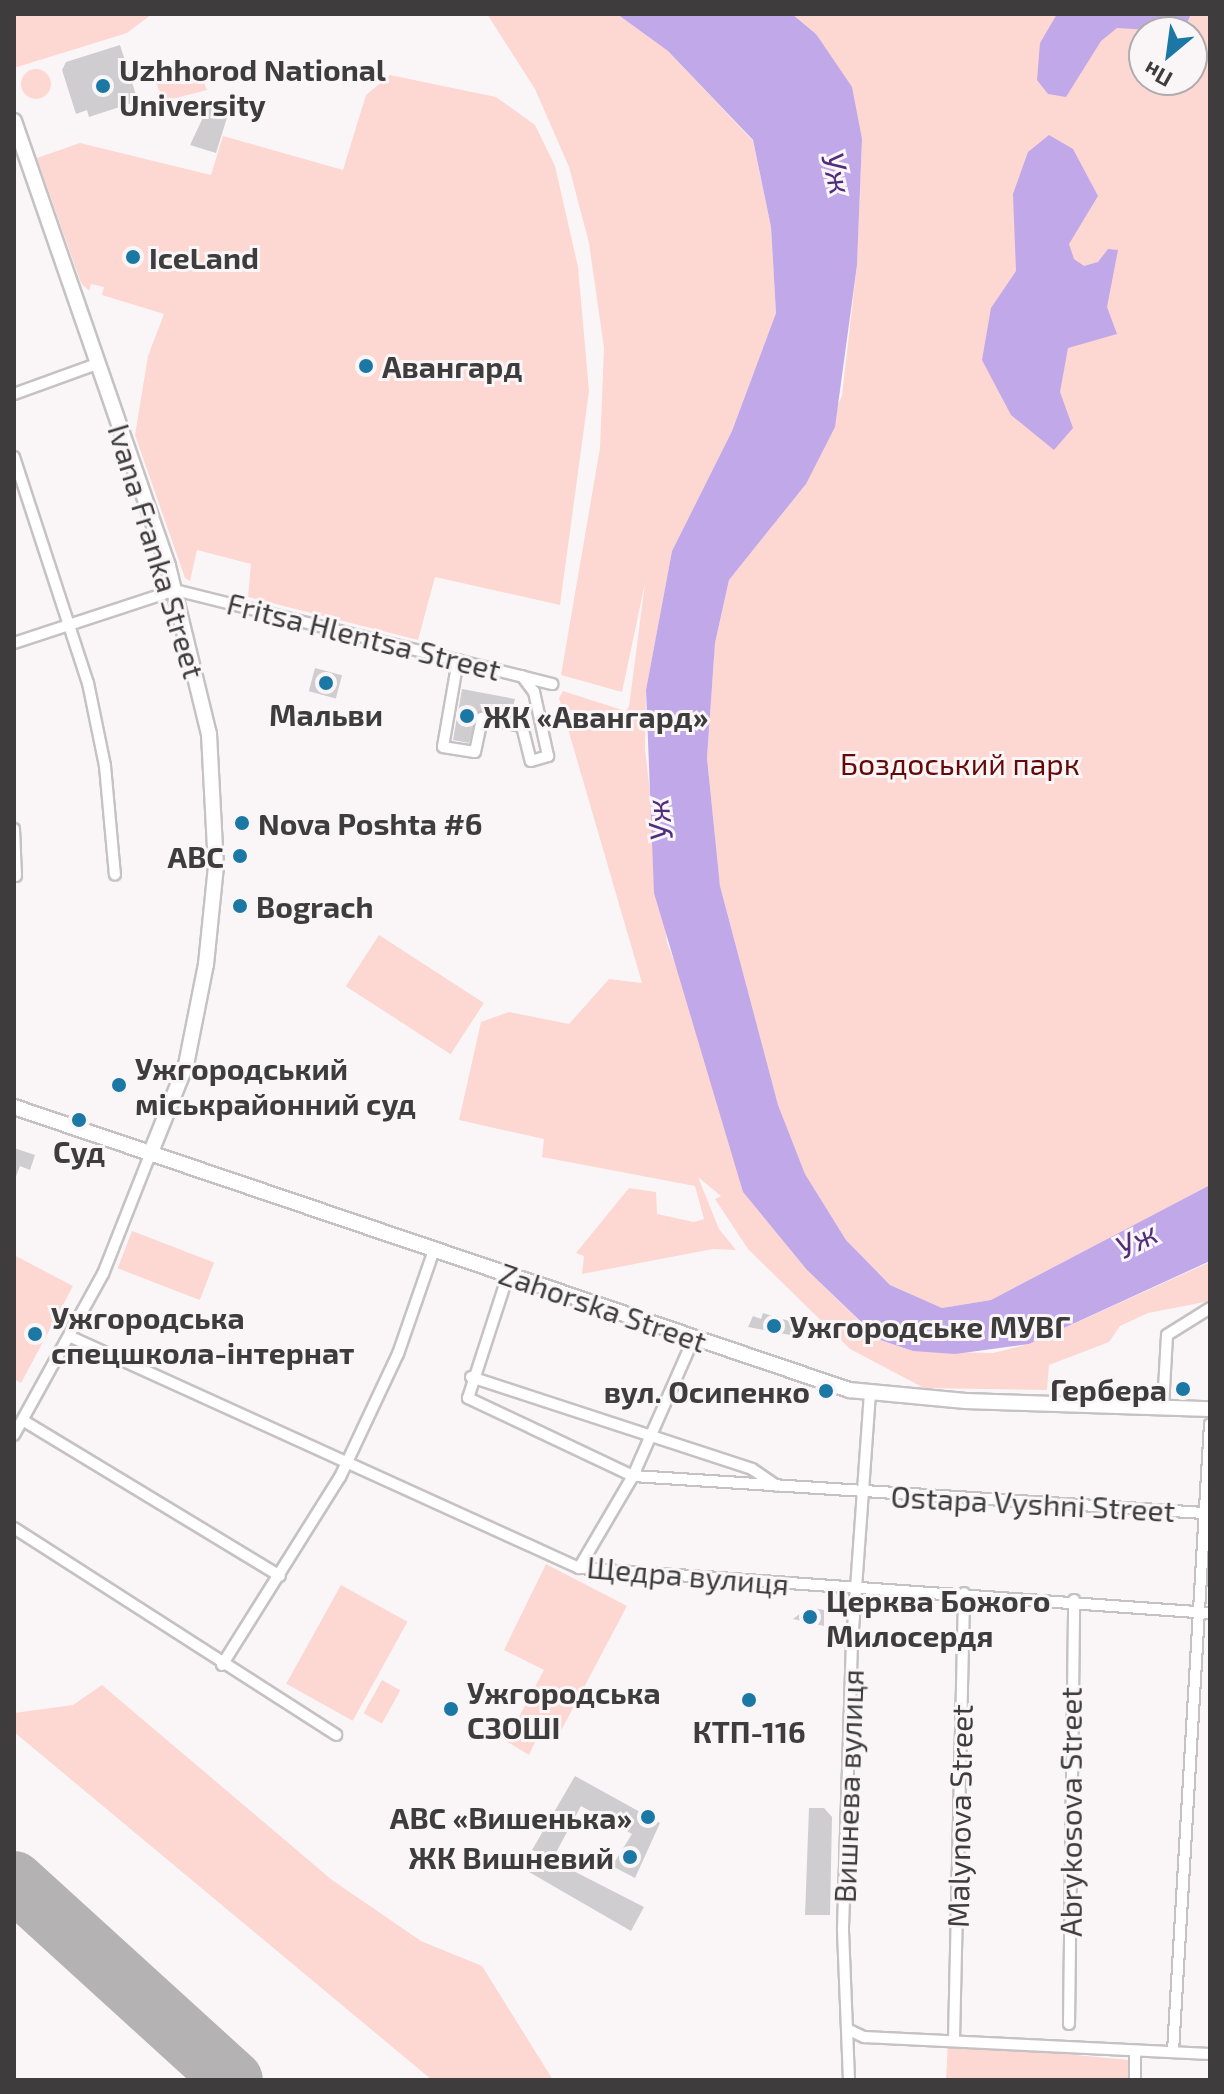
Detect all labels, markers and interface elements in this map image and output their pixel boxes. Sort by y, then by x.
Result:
north arrow [1128,16,1208,96]
place label: Uzhhorod National University [119,51,386,122]
text: Пн [1139,57,1176,94]
marker: Uzhhorod National University [94,77,112,95]
water label: Уж [815,148,861,198]
place label: IceLand [149,239,259,275]
marker: IceLand [124,248,142,266]
place label: Авангард [382,348,522,384]
marker: Авангард [357,357,375,375]
street label: Ivana Franka Street [101,419,213,683]
street label: Fritsa Hlentsa Street [223,585,505,687]
marker: Мальви [317,674,335,692]
place label: Мальви [269,696,383,732]
place label: ЖК «Авангард» [483,698,708,734]
marker: ЖК «Авангард» [458,707,476,725]
park label: Боздоський парк [840,745,1080,781]
water label: Уж [636,797,680,843]
place label: Nova Poshta #6 [258,805,483,841]
marker: Nova Poshta #6 [233,814,251,832]
place label: ABC [168,838,224,874]
marker: ABC [231,847,249,865]
place label: Bograch [256,888,373,924]
marker: Bograch [231,897,249,915]
place label: Ужгородський міськрайонний суд [135,1050,416,1120]
marker: Ужгородський міськрайонний суд [110,1076,128,1094]
marker: Суд [70,1111,88,1129]
place label: Суд [53,1133,105,1169]
water label: Уж [1109,1212,1163,1266]
street label: Zahorska Street [495,1255,711,1359]
place label: Ужгородська спецшкола-інтернат [51,1299,354,1370]
place label: Ужгородське МУВГ [790,1308,1070,1344]
marker: Ужгородське МУВГ [765,1317,783,1335]
marker: Ужгородська спецшкола-інтернат [26,1325,44,1343]
place label: Гербера [1050,1371,1167,1407]
place label: вул. Осипенко [604,1373,810,1409]
marker: Гербера [1174,1380,1192,1398]
marker: вул. Осипенко [817,1382,835,1400]
street label: Ostapa Vyshni Street [890,1478,1176,1528]
street label: Щедра вулиця [585,1548,791,1602]
place label: Церква Божого Милосердя [826,1582,1050,1652]
marker: Церква Божого Милосердя [801,1608,819,1626]
street label: Вишнева вулиця [826,1669,870,1903]
place label: Ужгородська СЗОШІ [467,1674,661,1744]
street label: Abrykosova Street [1052,1687,1088,1937]
marker: КТП-116 [740,1691,758,1709]
marker: Ужгородська СЗОШІ [442,1700,460,1718]
street label: Malynova Street [939,1704,979,1928]
place label: КТП-116 [692,1713,806,1749]
place label: ABC «Вишенька» [390,1799,632,1835]
marker: ABC «Вишенька» [639,1808,657,1826]
place label: ЖК Вишневий [409,1839,614,1875]
marker: ЖК Вишневий [621,1848,639,1866]

